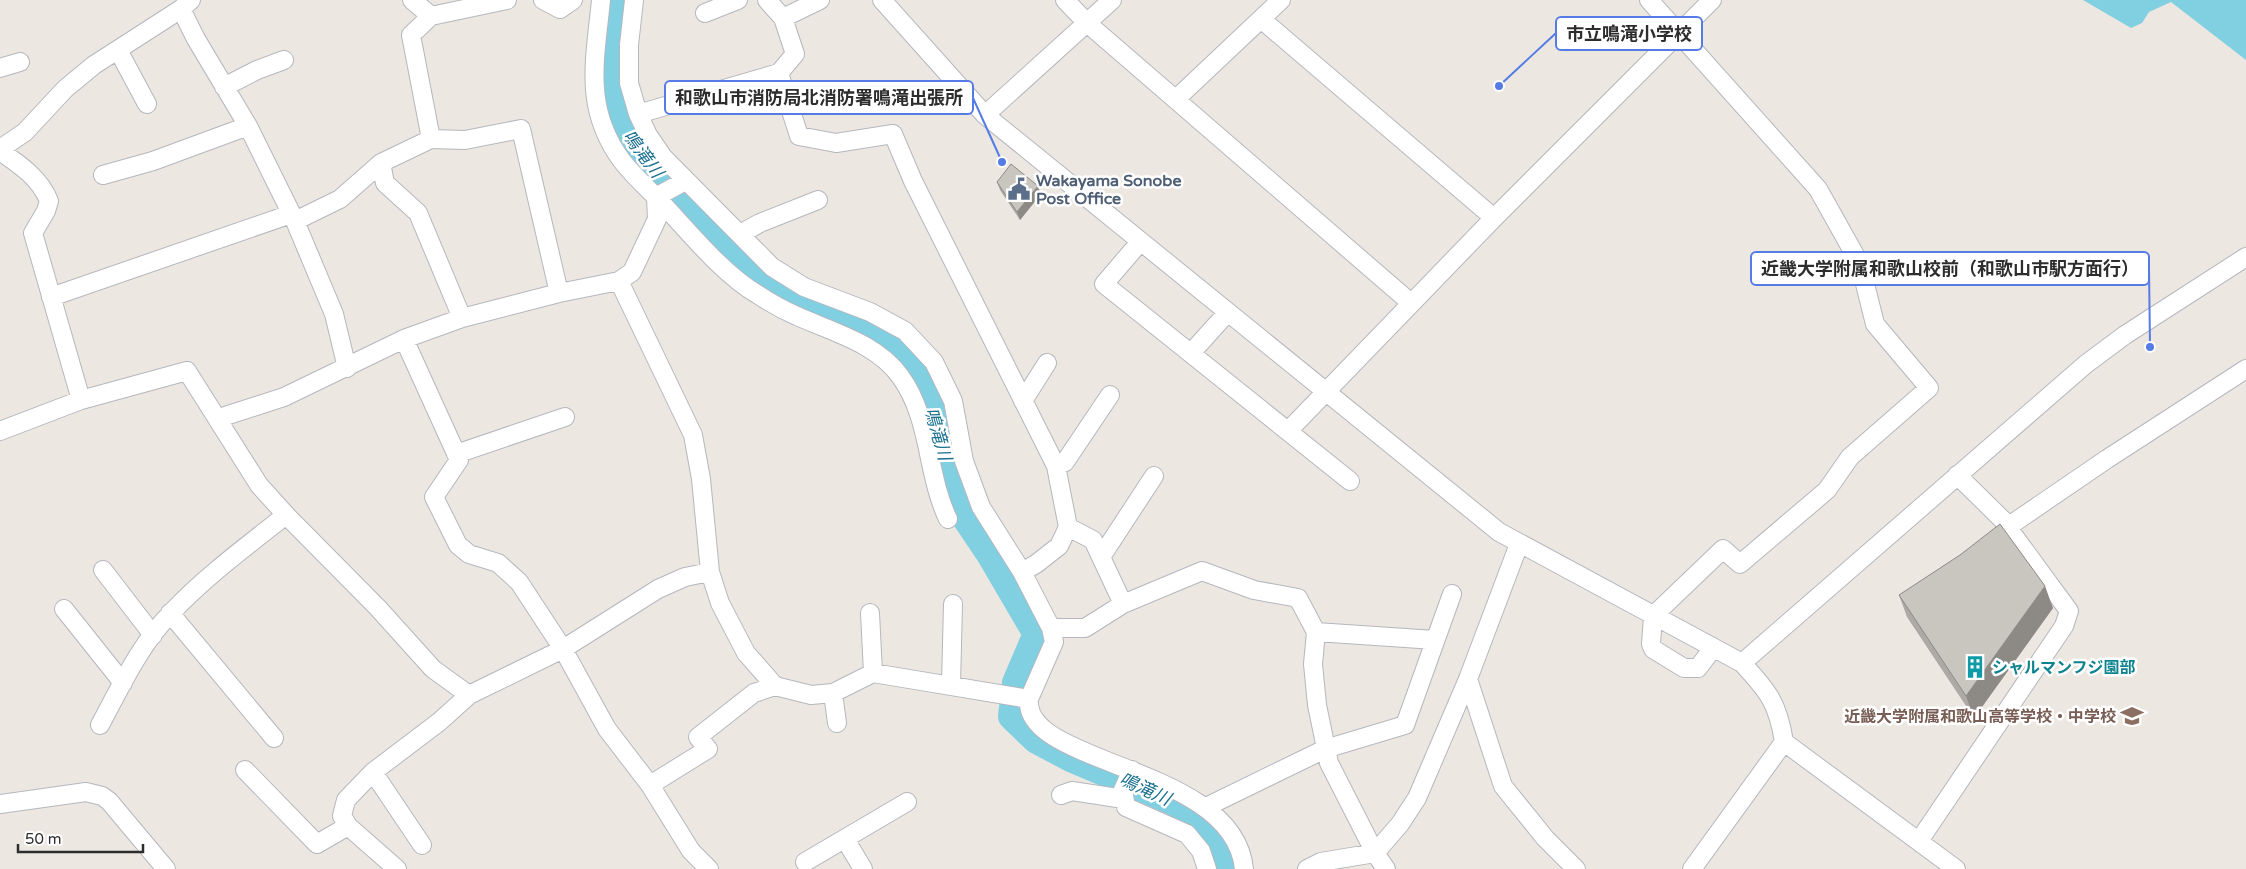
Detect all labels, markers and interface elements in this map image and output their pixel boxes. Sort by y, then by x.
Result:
callout: 市立鳴滝小学校 [1556,17,1702,50]
text: 市立鳴滝小学校 [1566,23,1692,45]
callout: 和歌山市消防局北消防署鳴滝出張所 [665,81,973,114]
text: 和歌山市消防局北消防署鳴滝出張所 [675,87,963,109]
water label: 鳴滝川 [618,126,669,184]
place label: Wakayama Sonobe Post Office [1036,171,1181,209]
public building icon: Wakayama Sonobe Post Office [1006,176,1032,202]
callout: 近畿大学附属和歌山校前（和歌山市駅方面行） [1751,252,2149,285]
text: 近畿大学附属和歌山校前（和歌山市駅方面行） [1761,258,2139,280]
water label: 鳴滝川 [920,405,957,465]
building icon: シャルマンフジ園部 [1962,654,1988,680]
place label: シャルマンフジ園部 [1992,658,2136,678]
school or university icon: 近畿大学附属和歌山高等学校・中学校 [2119,703,2145,729]
place label: 近畿大学附属和歌山高等学校・中学校 [1844,707,2116,727]
water label: 鳴滝川 [1116,768,1176,811]
scale bar [18,822,142,854]
text: 50 m [25,830,62,848]

